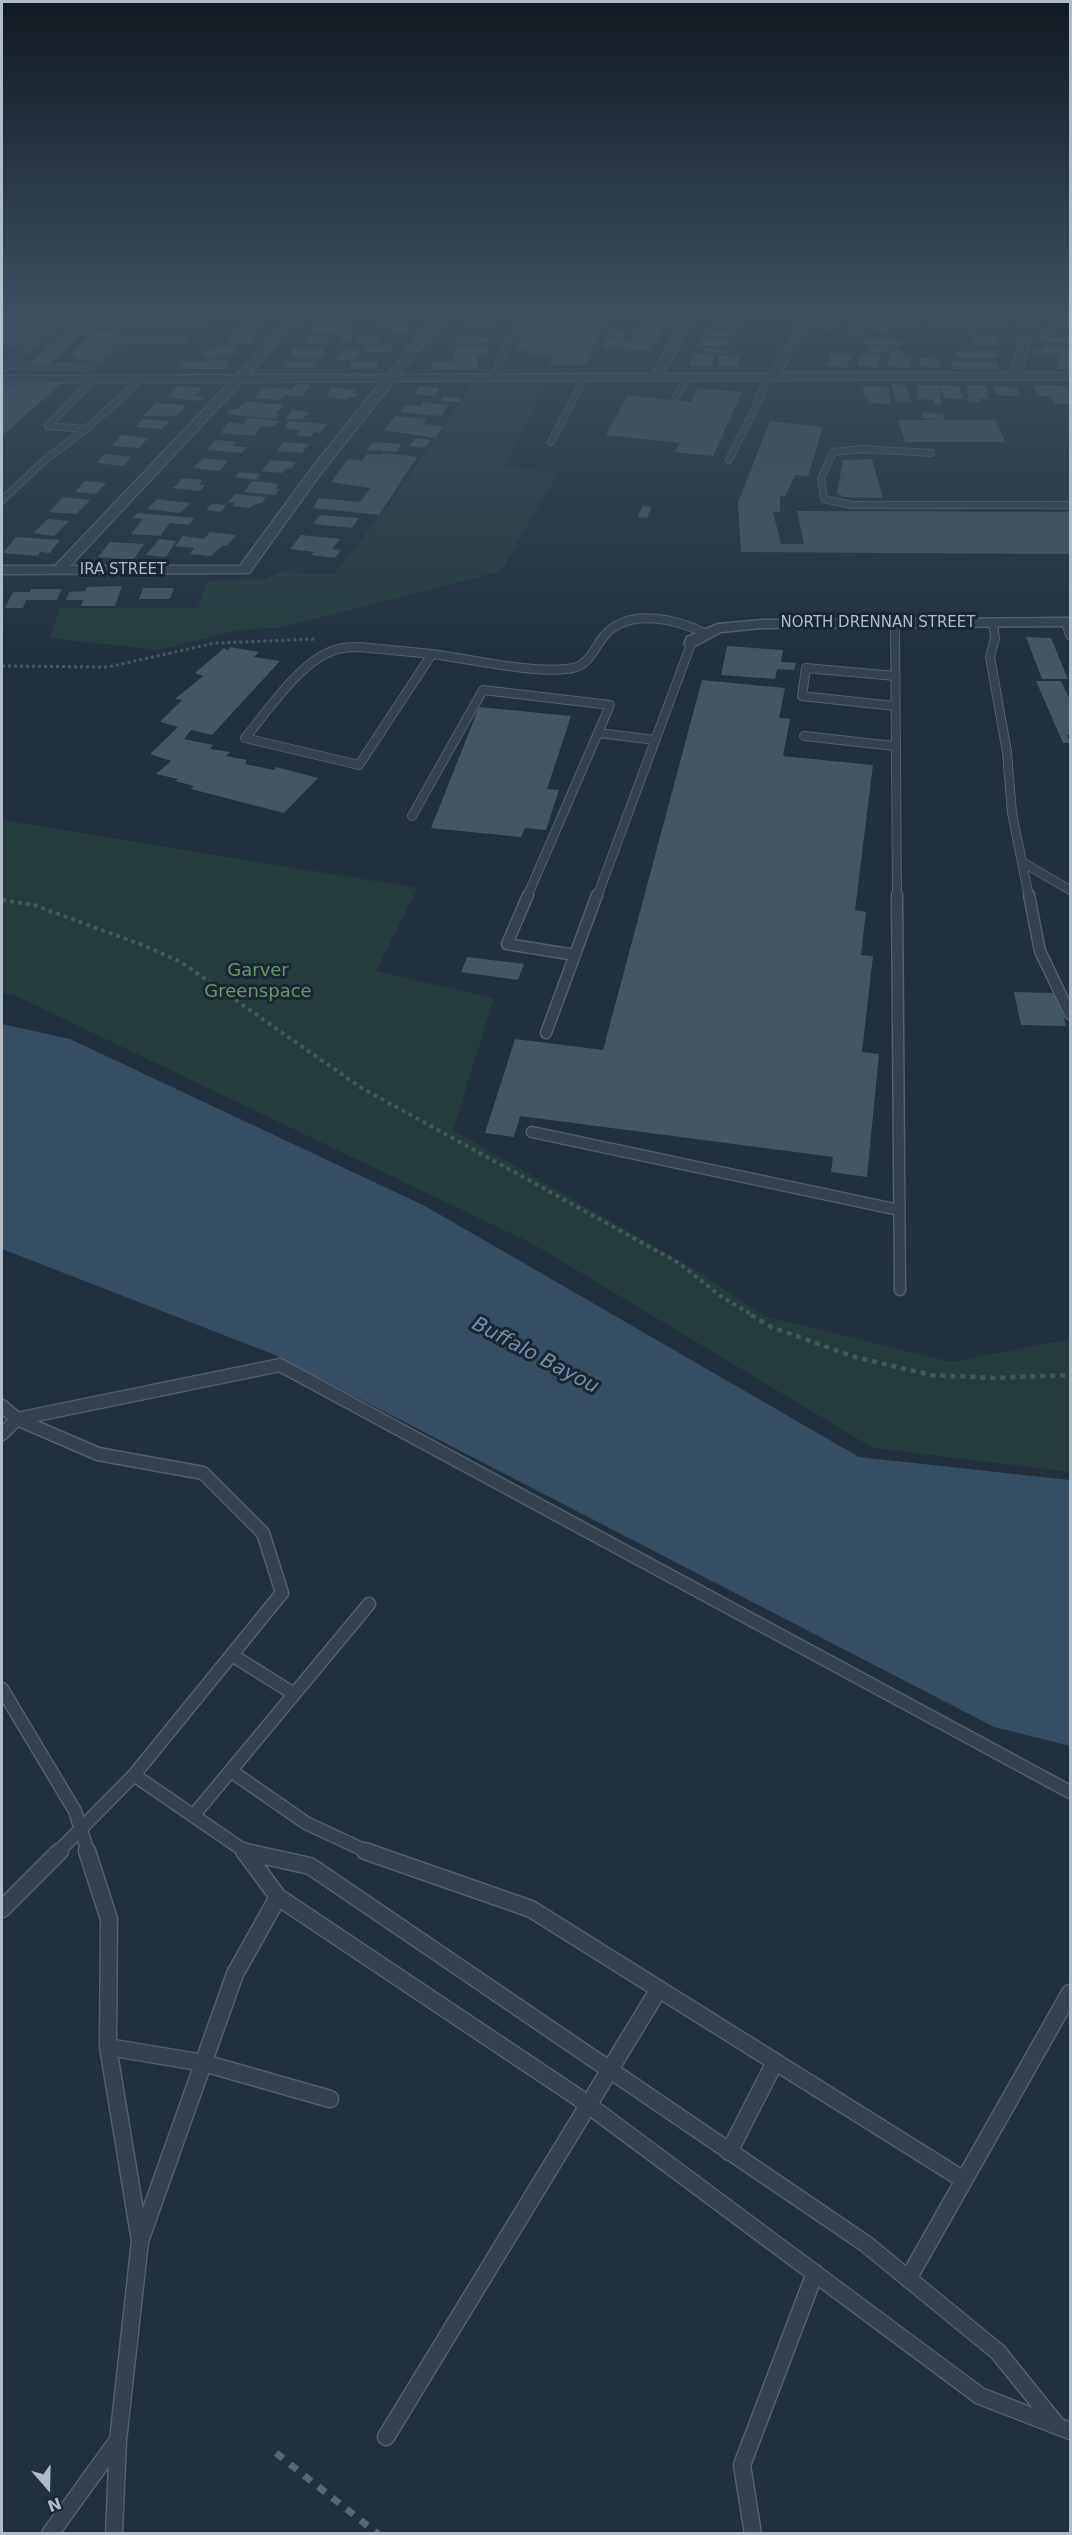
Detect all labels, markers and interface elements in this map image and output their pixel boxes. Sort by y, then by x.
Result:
street label: IRA STREET [80,561,166,579]
street label: NORTH DRENNAN STREET [781,614,975,632]
park label: Garver Greenspace [204,960,312,1002]
water label: Buffalo Bayou [468,1313,602,1399]
north arrow [18,2457,78,2517]
text: N [45,2493,64,2516]

